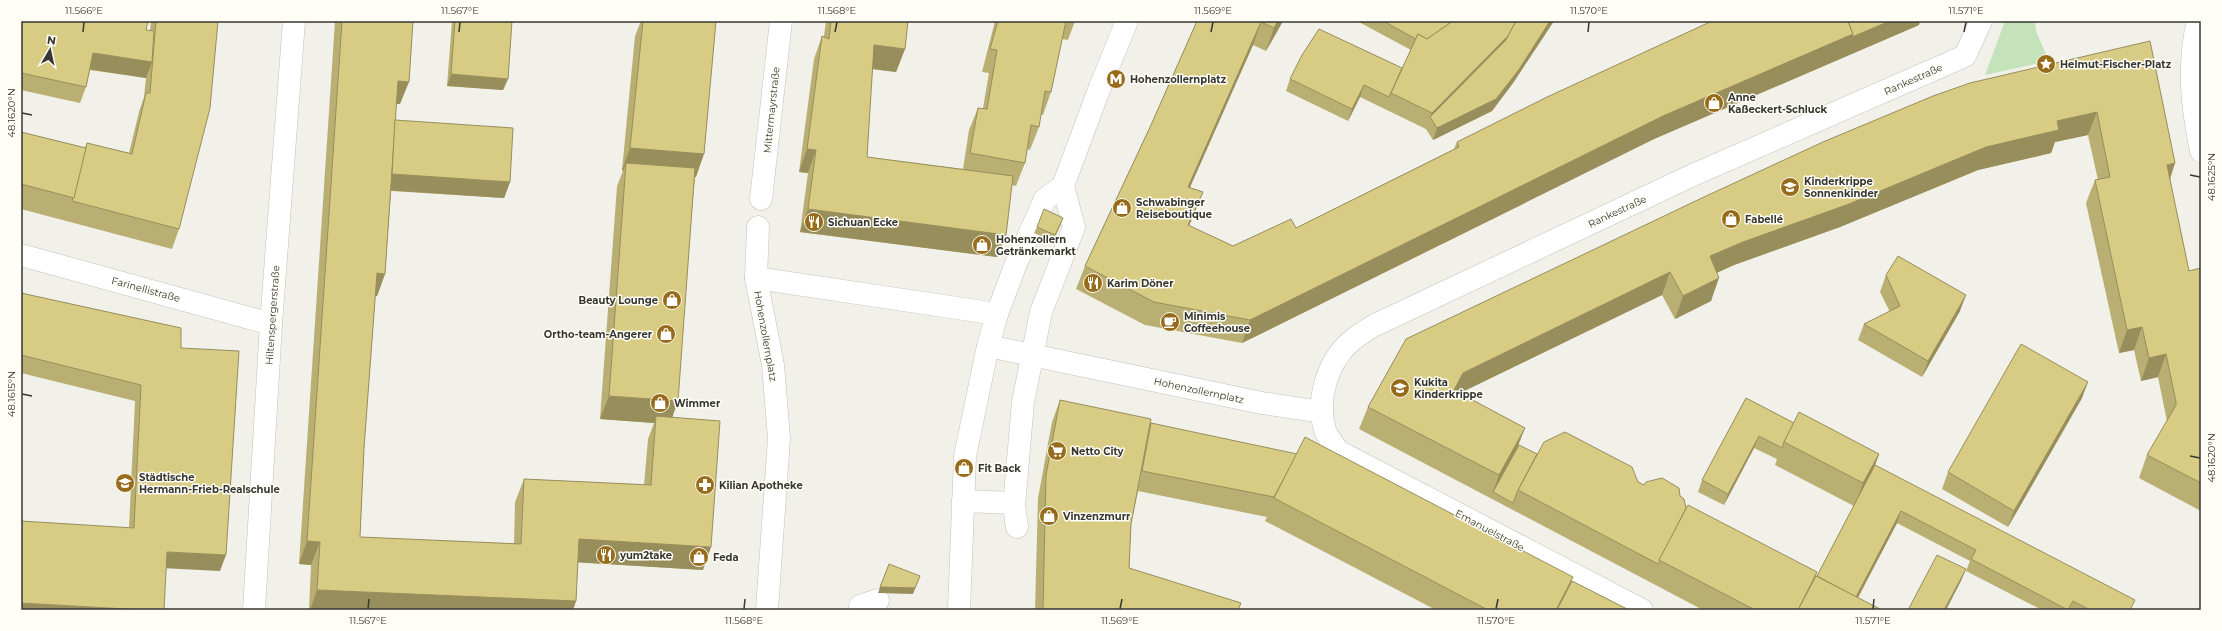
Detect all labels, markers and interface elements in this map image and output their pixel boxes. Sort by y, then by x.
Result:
text: 11.566°E [65,4,103,17]
text: 11.567°E [441,4,479,17]
text: 11.568°E [818,4,856,17]
text: 11.569°E [1194,4,1232,17]
text: 11.570°E [1570,4,1608,17]
text: 11.571°E [1948,4,1984,17]
north arrow [30,30,70,70]
text: N [46,33,57,48]
place icon: Helmut-Fischer-Platz [2035,53,2057,75]
place label: Helmut-Fischer-Platz [2060,58,2172,71]
street label: Rankestraße [1882,61,1945,98]
street label: Mittermayrstraße [760,66,782,154]
metro station icon: Hohenzollernplatz [1105,68,1127,90]
place label: Hohenzollernplatz [1130,73,1227,86]
text: 48.1620°N [5,88,18,138]
place label: Anne Kaßeckert-Schluck [1727,91,1828,116]
shop icon: Anne Kaßeckert-Schluck [1703,92,1725,114]
text: 48.1625°N [2205,153,2218,201]
place label: Kinderkrippe Sonnenkinder [1804,175,1879,200]
school or university icon: Kinderkrippe Sonnenkinder [1779,176,1801,198]
street label: Rankestraße [1586,192,1648,231]
place label: Schwabinger Reiseboutique [1136,196,1212,221]
shop icon: Schwabinger Reiseboutique [1111,197,1133,219]
shop icon: Fabellé [1720,208,1742,230]
restaurant icon: Sichuan Ecke [803,211,825,233]
place label: Fabellé [1745,213,1783,226]
place label: Sichuan Ecke [828,216,898,229]
place label: Hohenzollern Getränkemarkt [996,233,1076,258]
shop icon: Hohenzollern Getränkemarkt [971,234,993,256]
street label: Hiltenspergerstraße [263,265,282,365]
restaurant icon: Karim Döner [1082,272,1104,294]
street label: Farinellistraße [110,274,182,305]
place label: Karim Döner [1107,277,1174,290]
shop icon: Beauty Lounge [661,289,683,311]
street label: Hohenzollernplatz [751,290,780,382]
place label: Beauty Lounge [579,294,658,307]
place label: Minimis Coffeehouse [1184,310,1250,335]
cafe icon: Minimis Coffeehouse [1159,311,1181,333]
shop icon: Ortho-team-Angerer [655,323,677,345]
place label: Ortho-team-Angerer [544,328,653,341]
text: 48.1615°N [5,371,18,417]
street label: Hohenzollernplatz [1153,375,1245,406]
place label: Kukita Kinderkrippe [1414,376,1483,401]
school or university icon: Kukita Kinderkrippe [1389,377,1411,399]
shop icon: Wimmer [649,392,671,414]
place label: Wimmer [674,397,721,410]
text: 48.1620°N [2205,433,2218,483]
supermarket icon: Netto City [1046,440,1068,462]
place label: Netto City [1071,445,1125,458]
shop icon: Fit Back [953,457,975,479]
place label: Fit Back [978,462,1021,475]
place label: Städtische Hermann-Frieb-Realschule [139,471,280,496]
school or university icon: Städtische Hermann-Frieb-Realschule [114,472,136,494]
pharmacy icon: Kilian Apotheke [694,474,716,496]
place label: Kilian Apotheke [719,479,803,492]
shop icon: Vinzenzmurr [1038,505,1060,527]
street label: Emanuelstraße [1453,507,1527,554]
place label: Vinzenzmurr [1062,510,1131,523]
restaurant icon: yum2take [595,544,617,566]
shop icon: Feda [688,546,710,568]
place label: yum2take [619,549,672,562]
place label: Feda [713,551,739,564]
text: 11.567°E [349,614,387,627]
text: 11.568°E [725,614,763,627]
text: 11.569°E [1101,614,1139,627]
text: 11.570°E [1477,614,1515,627]
text: 11.571°E [1855,614,1891,627]

